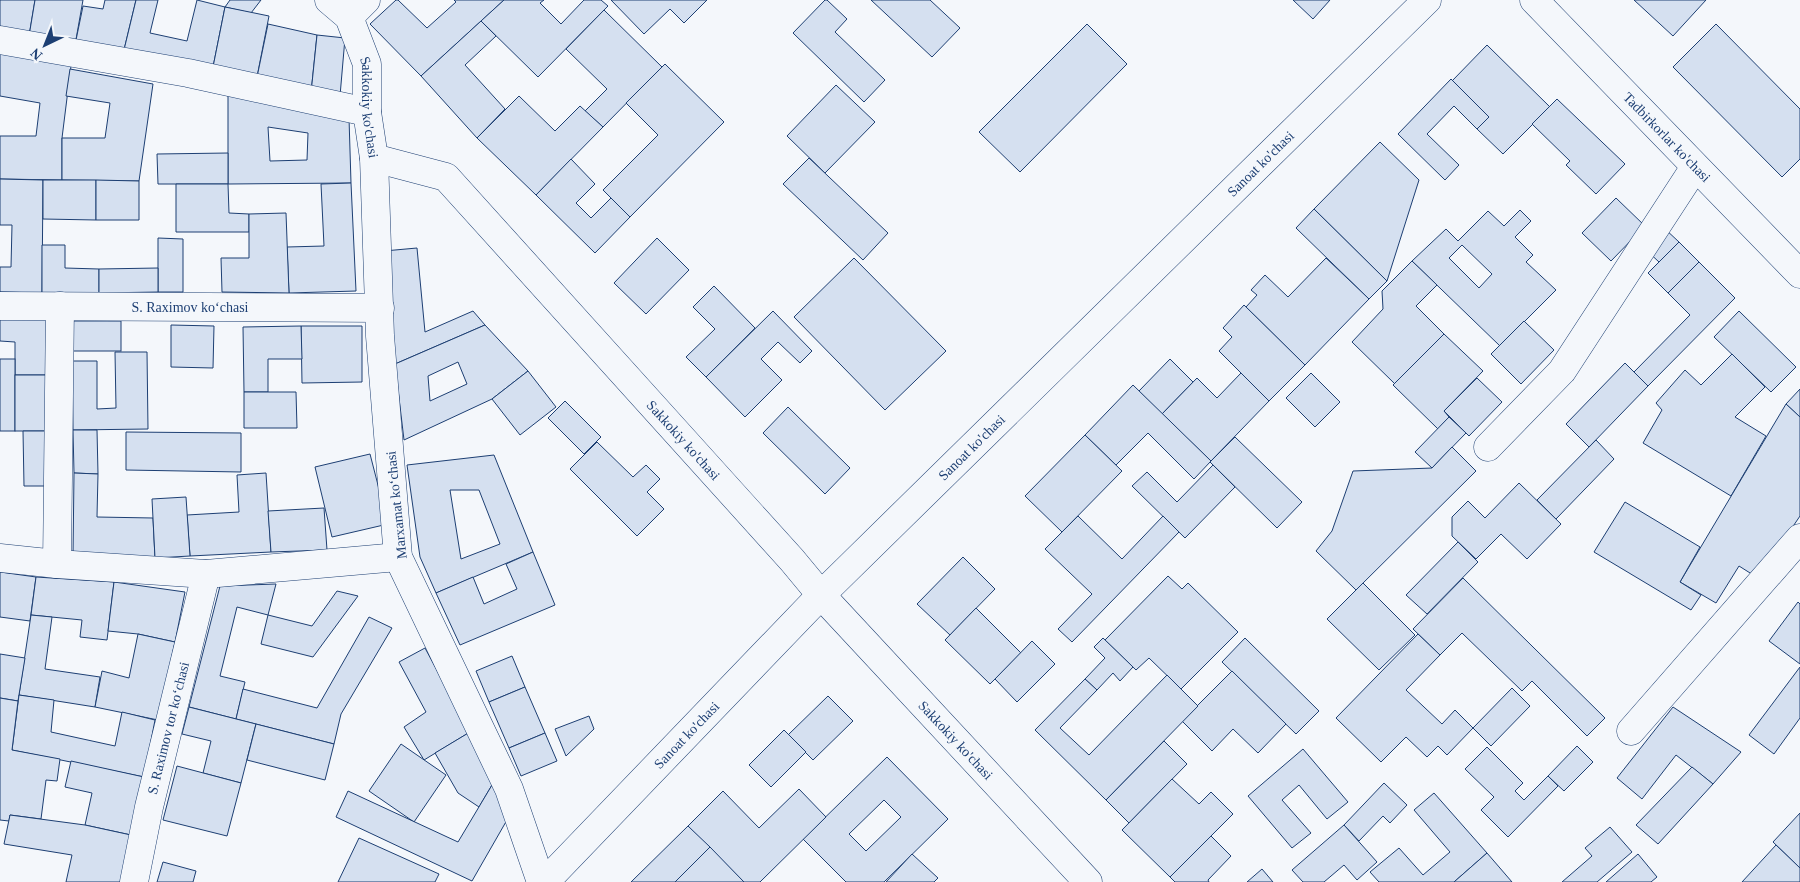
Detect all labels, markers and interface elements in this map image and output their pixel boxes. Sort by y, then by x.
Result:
north arrow [20,20,70,70]
text: N [28,45,45,63]
street label: Sakkokiy ko'chasi [357,55,381,159]
street label: Tadbirkorlar ko'chasi [1620,90,1713,185]
street label: Sanoat ko'chasi [1225,128,1297,200]
street label: S. Raximov koʻchasi [131,300,249,315]
street label: Sakkokiy ko'chasi [644,398,723,483]
street label: Sanoat ko'chasi [936,412,1008,483]
street label: Marxamat koʻchasi [383,450,410,560]
street label: S. Raximov tor koʻchasi [145,660,192,796]
street label: Sakkokiy ko'chasi [915,698,996,783]
street label: Sanoat ko'chasi [651,699,722,772]

